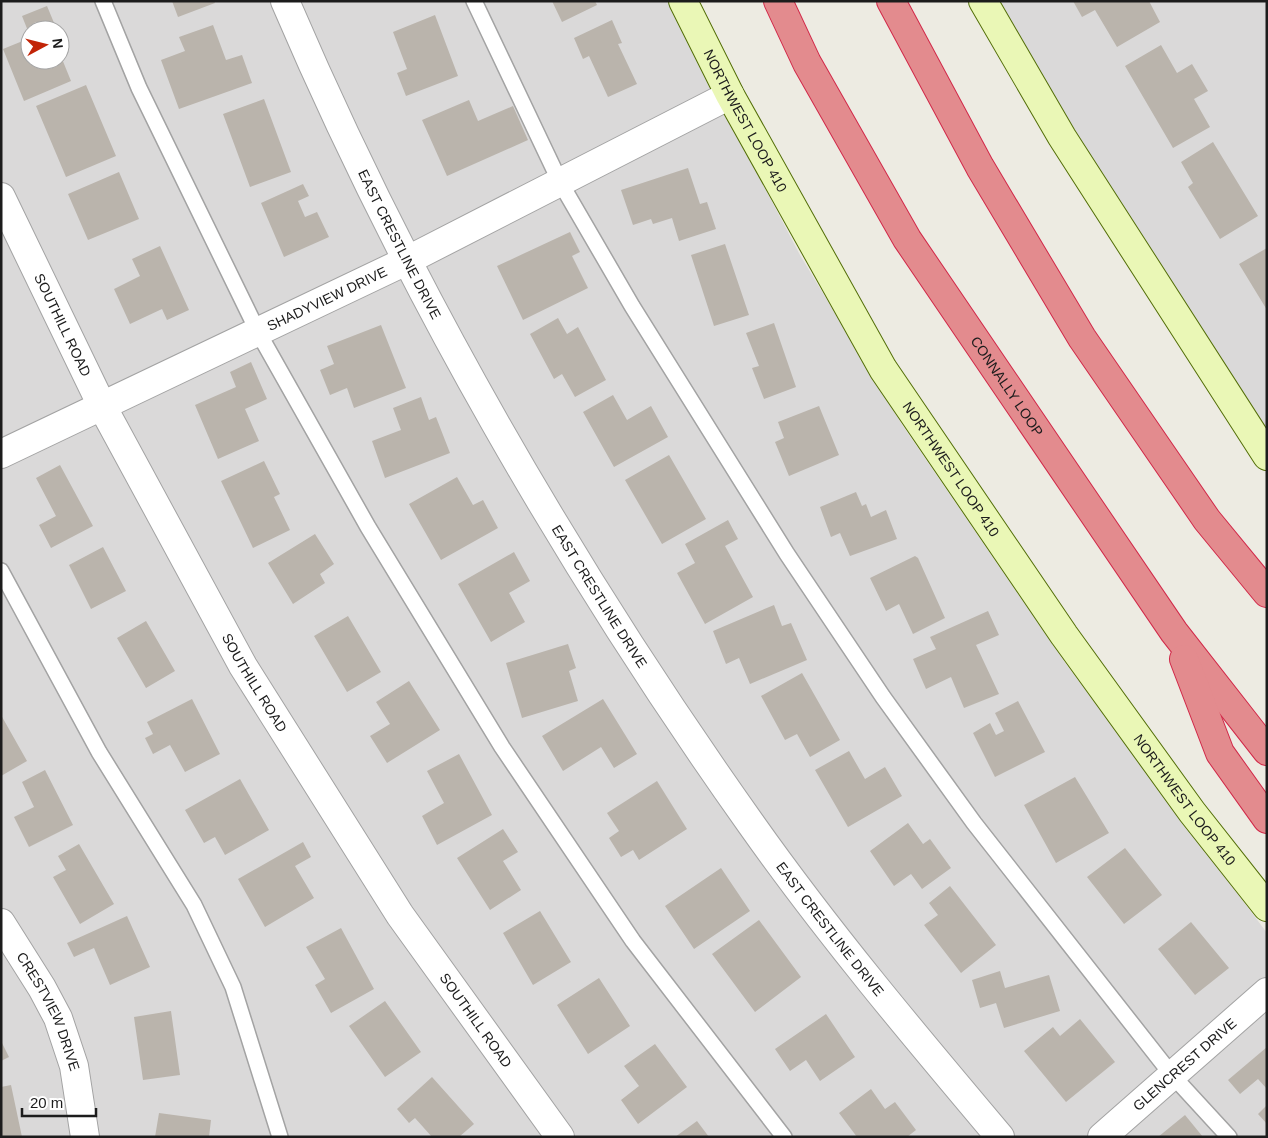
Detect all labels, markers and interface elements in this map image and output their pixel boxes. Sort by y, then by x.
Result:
north arrow [20,20,70,70]
text: N [49,37,66,49]
street label: NORTHWEST LOOP 410 [701,47,791,195]
street label: EAST CRESTLINE DRIVE [355,167,444,322]
street label: SHADYVIEW DRIVE [264,263,389,334]
street label: SOUTHILL ROAD [31,271,94,379]
street label: CONNALLY LOOP [968,333,1047,439]
street label: NORTHWEST LOOP 410 [900,399,1003,540]
street label: EAST CRESTLINE DRIVE [549,522,650,671]
street label: SOUTHILL ROAD [219,630,290,735]
street label: NORTHWEST LOOP 410 [1130,731,1239,869]
street label: EAST CRESTLINE DRIVE [773,859,887,999]
street label: CRESTVIEW DRIVE [13,949,83,1073]
street label: SOUTHILL ROAD [437,970,515,1071]
street label: GLENCREST DRIVE [1130,1015,1240,1114]
scale bar [22,1086,96,1118]
text: 20 m [30,1094,63,1111]

